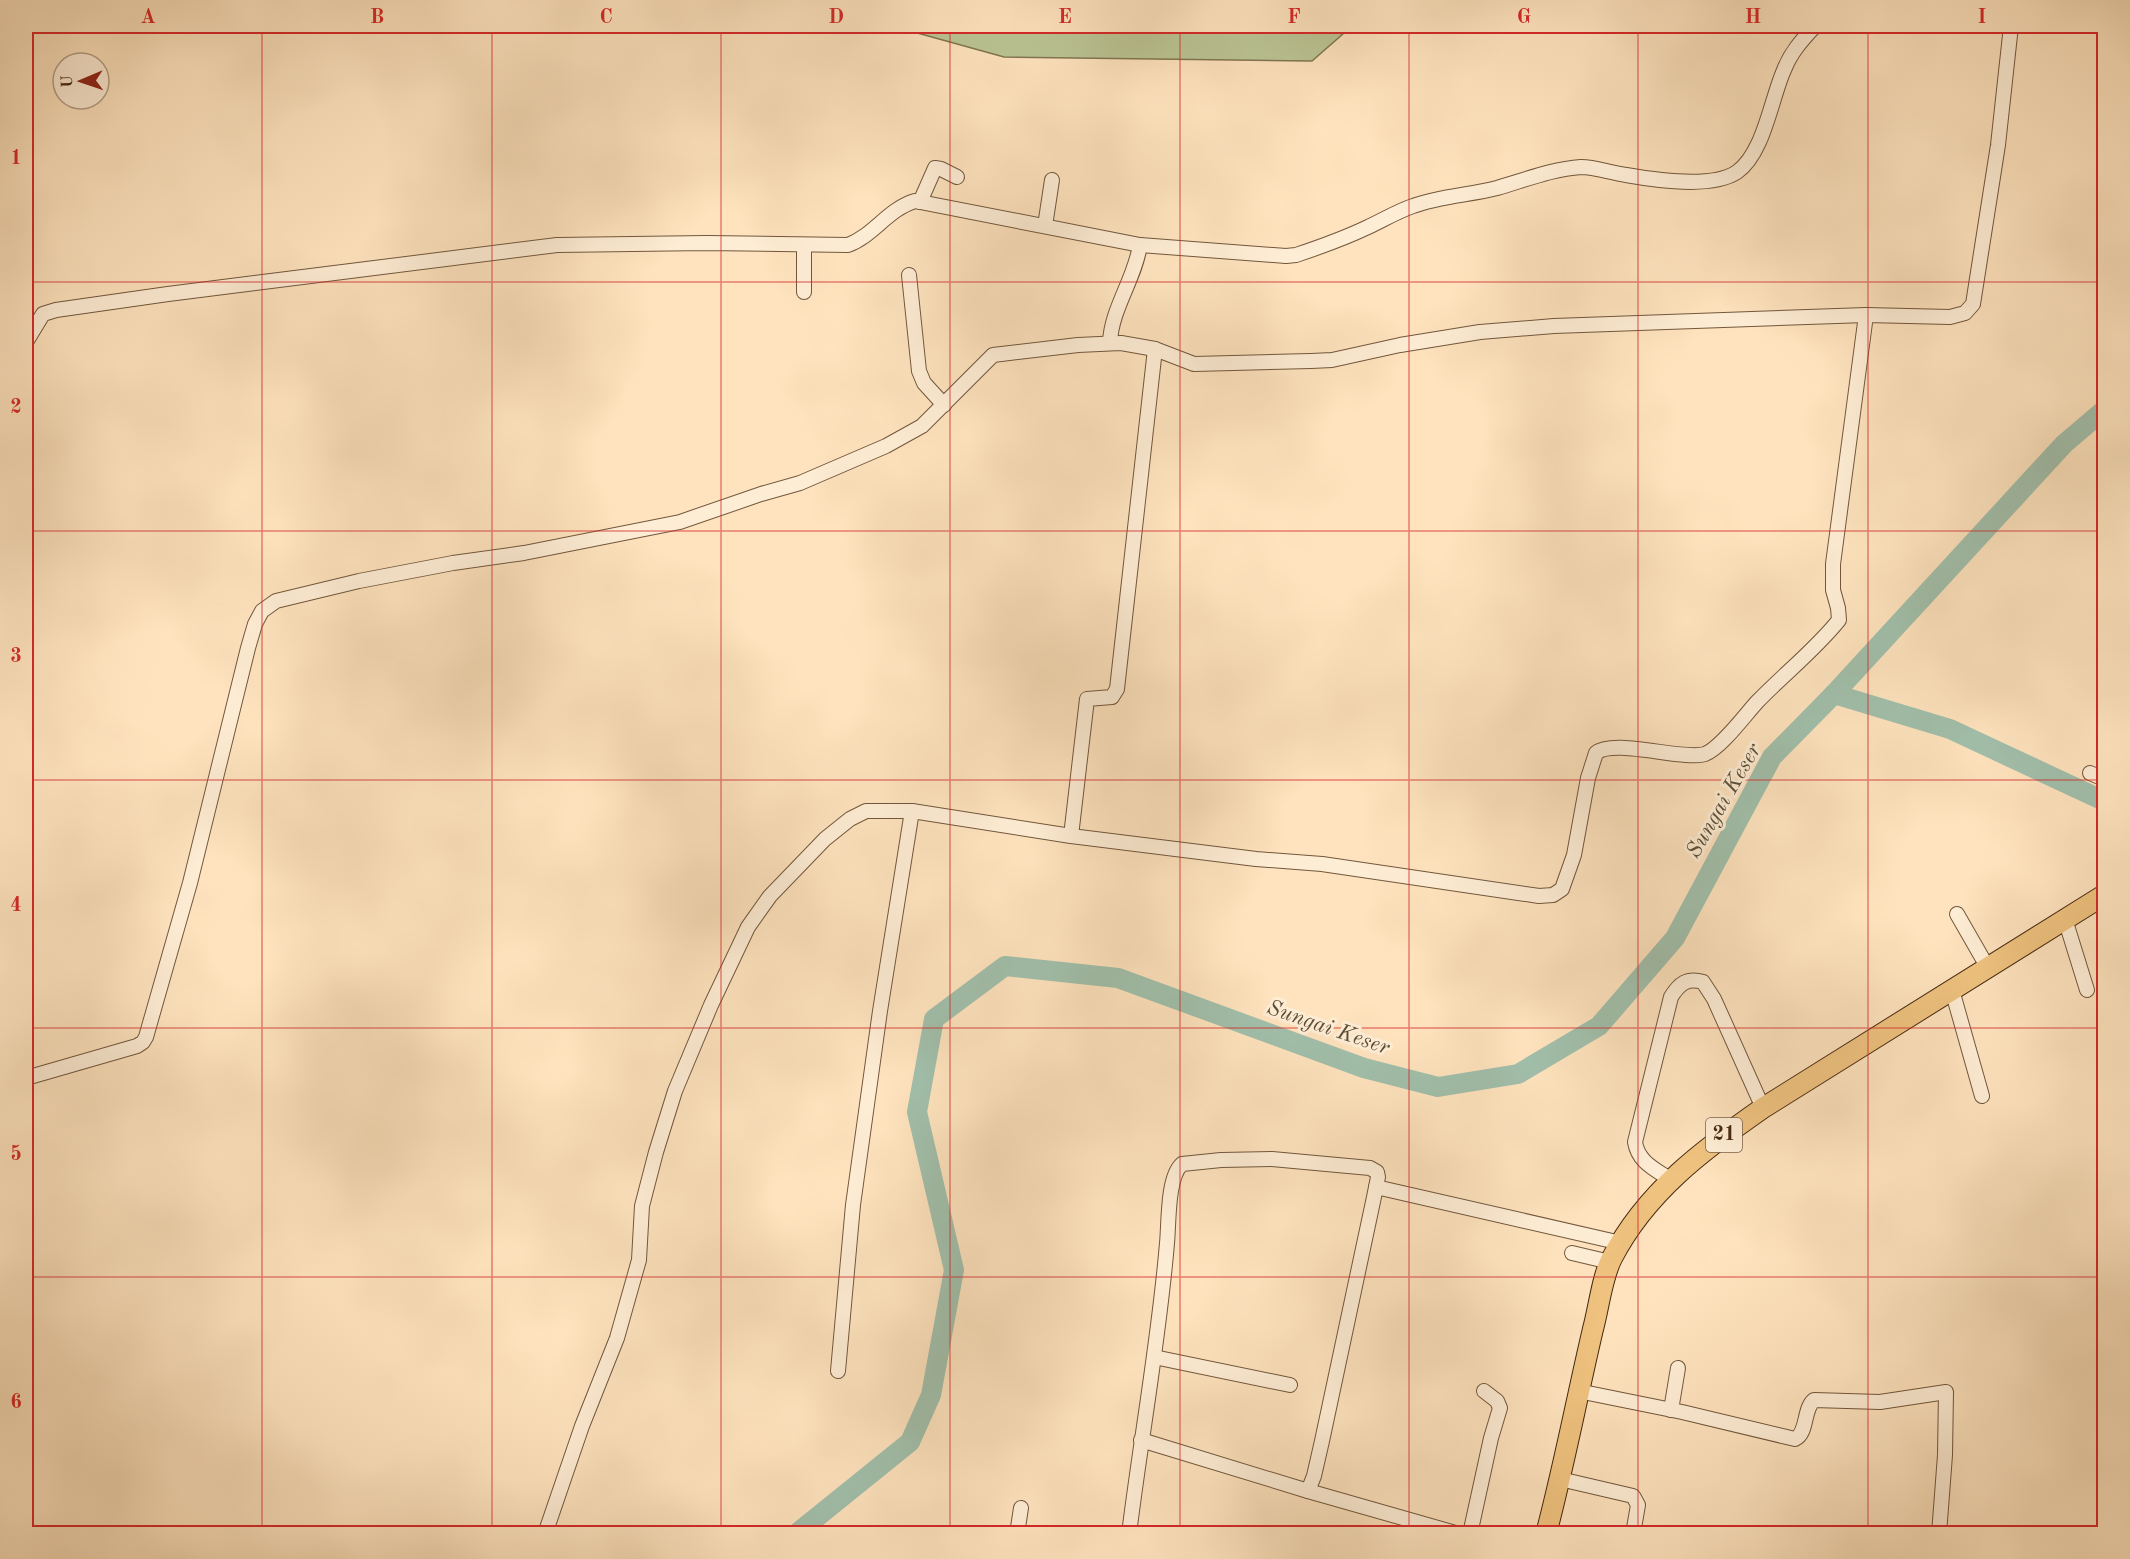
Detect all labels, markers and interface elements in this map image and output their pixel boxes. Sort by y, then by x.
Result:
text: A [140,8,156,28]
text: B [370,8,384,28]
text: C [599,8,613,28]
text: D [828,8,844,28]
text: E [1058,8,1072,28]
text: F [1287,8,1301,28]
text: G [1517,8,1531,28]
text: H [1745,8,1761,28]
text: I [1978,8,1986,28]
north arrow [51,51,111,111]
text: U [60,75,76,88]
text: 1 [10,149,22,169]
text: 2 [10,398,22,418]
text: 3 [10,647,22,667]
water label: Sungai Keser [1682,740,1766,862]
text: 4 [10,896,22,916]
water label: Sungai Keser [1264,997,1393,1059]
road number: 21 [1706,1118,1742,1152]
text: 5 [10,1144,22,1165]
text: 6 [10,1393,22,1413]

